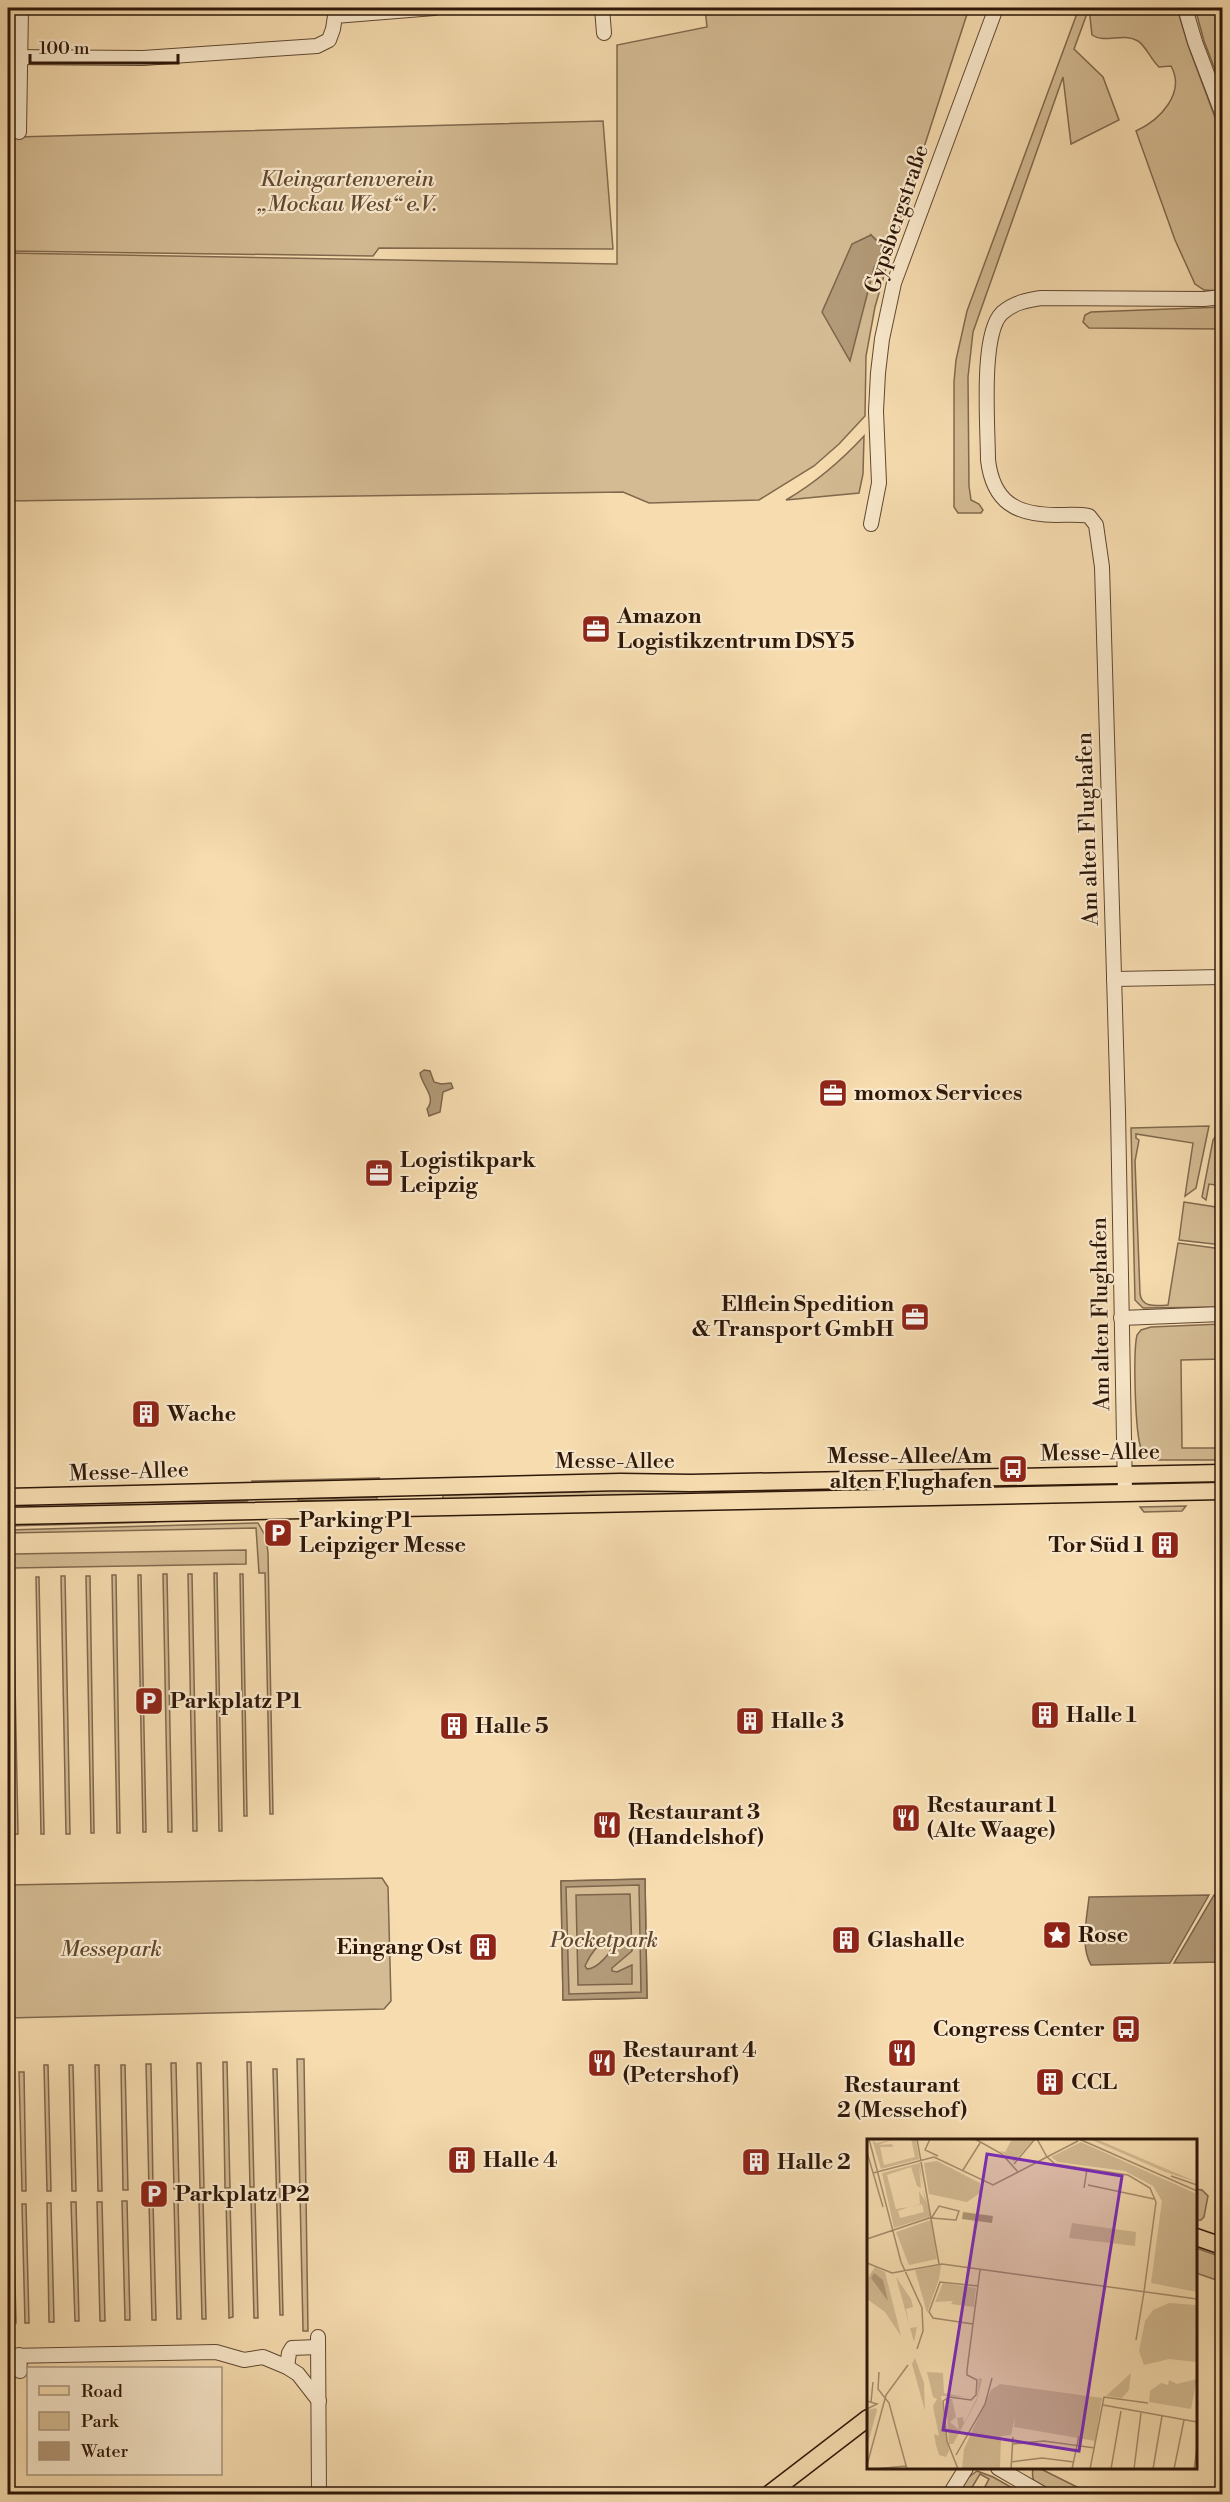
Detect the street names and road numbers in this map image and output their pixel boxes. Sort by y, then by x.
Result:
street label: Gypsbergstraße [859,141,935,297]
street label: Am alten Flughafen [1071,732,1105,927]
street label: Am alten Flughafen [1086,1217,1116,1412]
street label: Messe-Allee [1040,1438,1160,1468]
street label: Messe-Allee [555,1448,675,1475]
street label: Messe-Allee [69,1456,189,1488]

